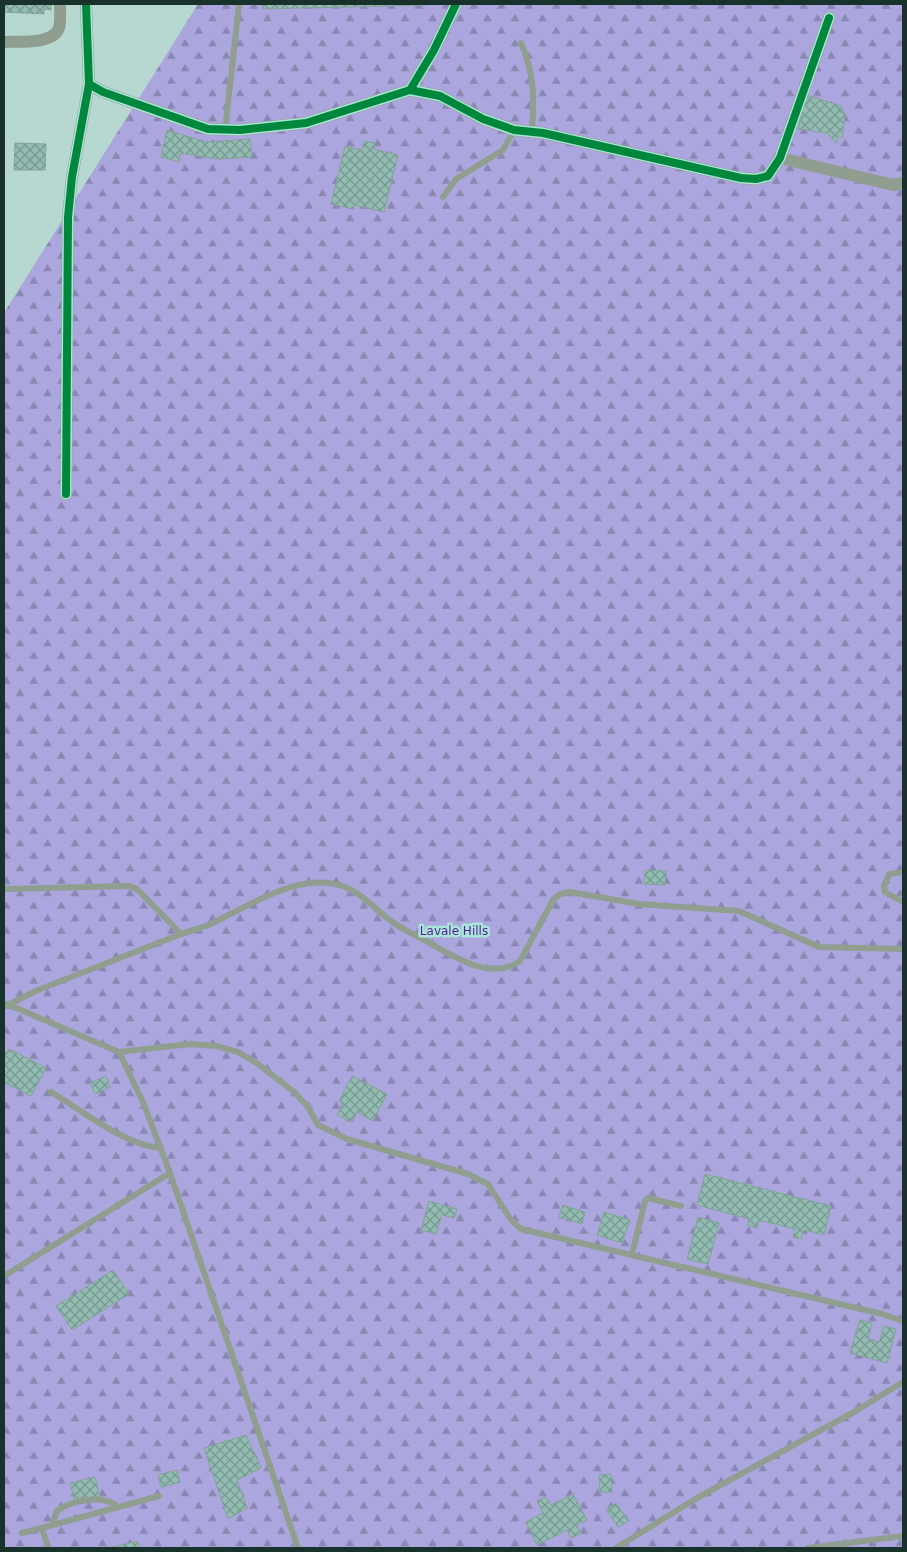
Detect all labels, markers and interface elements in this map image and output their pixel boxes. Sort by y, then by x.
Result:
park label: Lavale Hills [420,924,488,938]

